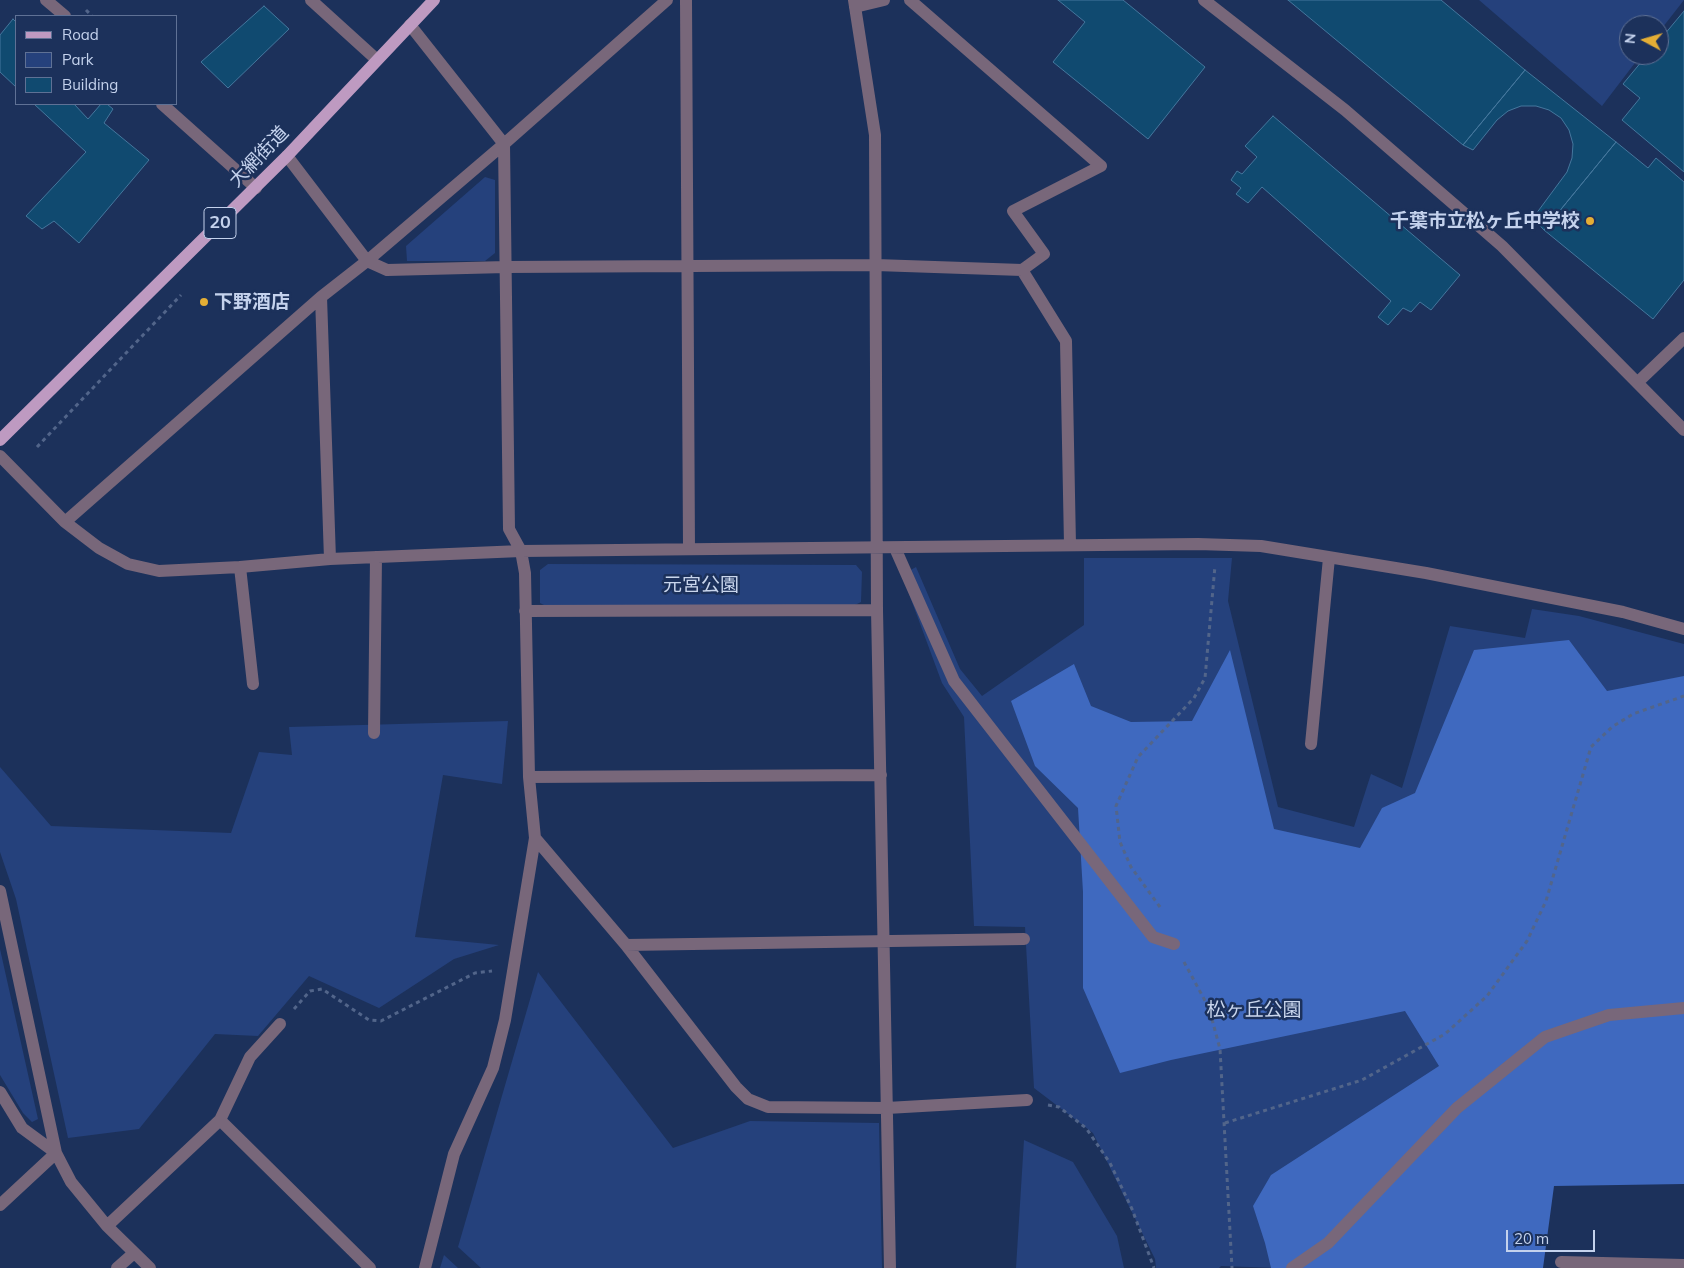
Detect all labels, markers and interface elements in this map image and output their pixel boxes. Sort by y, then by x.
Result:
legend [15,15,178,105]
north arrow [1619,15,1669,65]
text: Road [62,25,99,44]
text: N [1621,32,1640,45]
text: Park [62,50,94,69]
text: Building [62,75,118,94]
street label: 大網街道 [224,122,294,192]
road number: 20 [204,208,236,238]
place label: 千葉市立松ヶ丘中学校 [1390,210,1580,232]
marker: 千葉市立松ヶ丘中学校 [1584,215,1596,227]
place label: 下野酒店 [214,291,290,313]
marker: 下野酒店 [198,296,210,308]
park label: 元宮公園 [663,574,739,596]
park label: 松ヶ丘公園 [1207,999,1301,1021]
scale bar [1509,1220,1598,1252]
text: 20 m [1514,1229,1549,1248]

